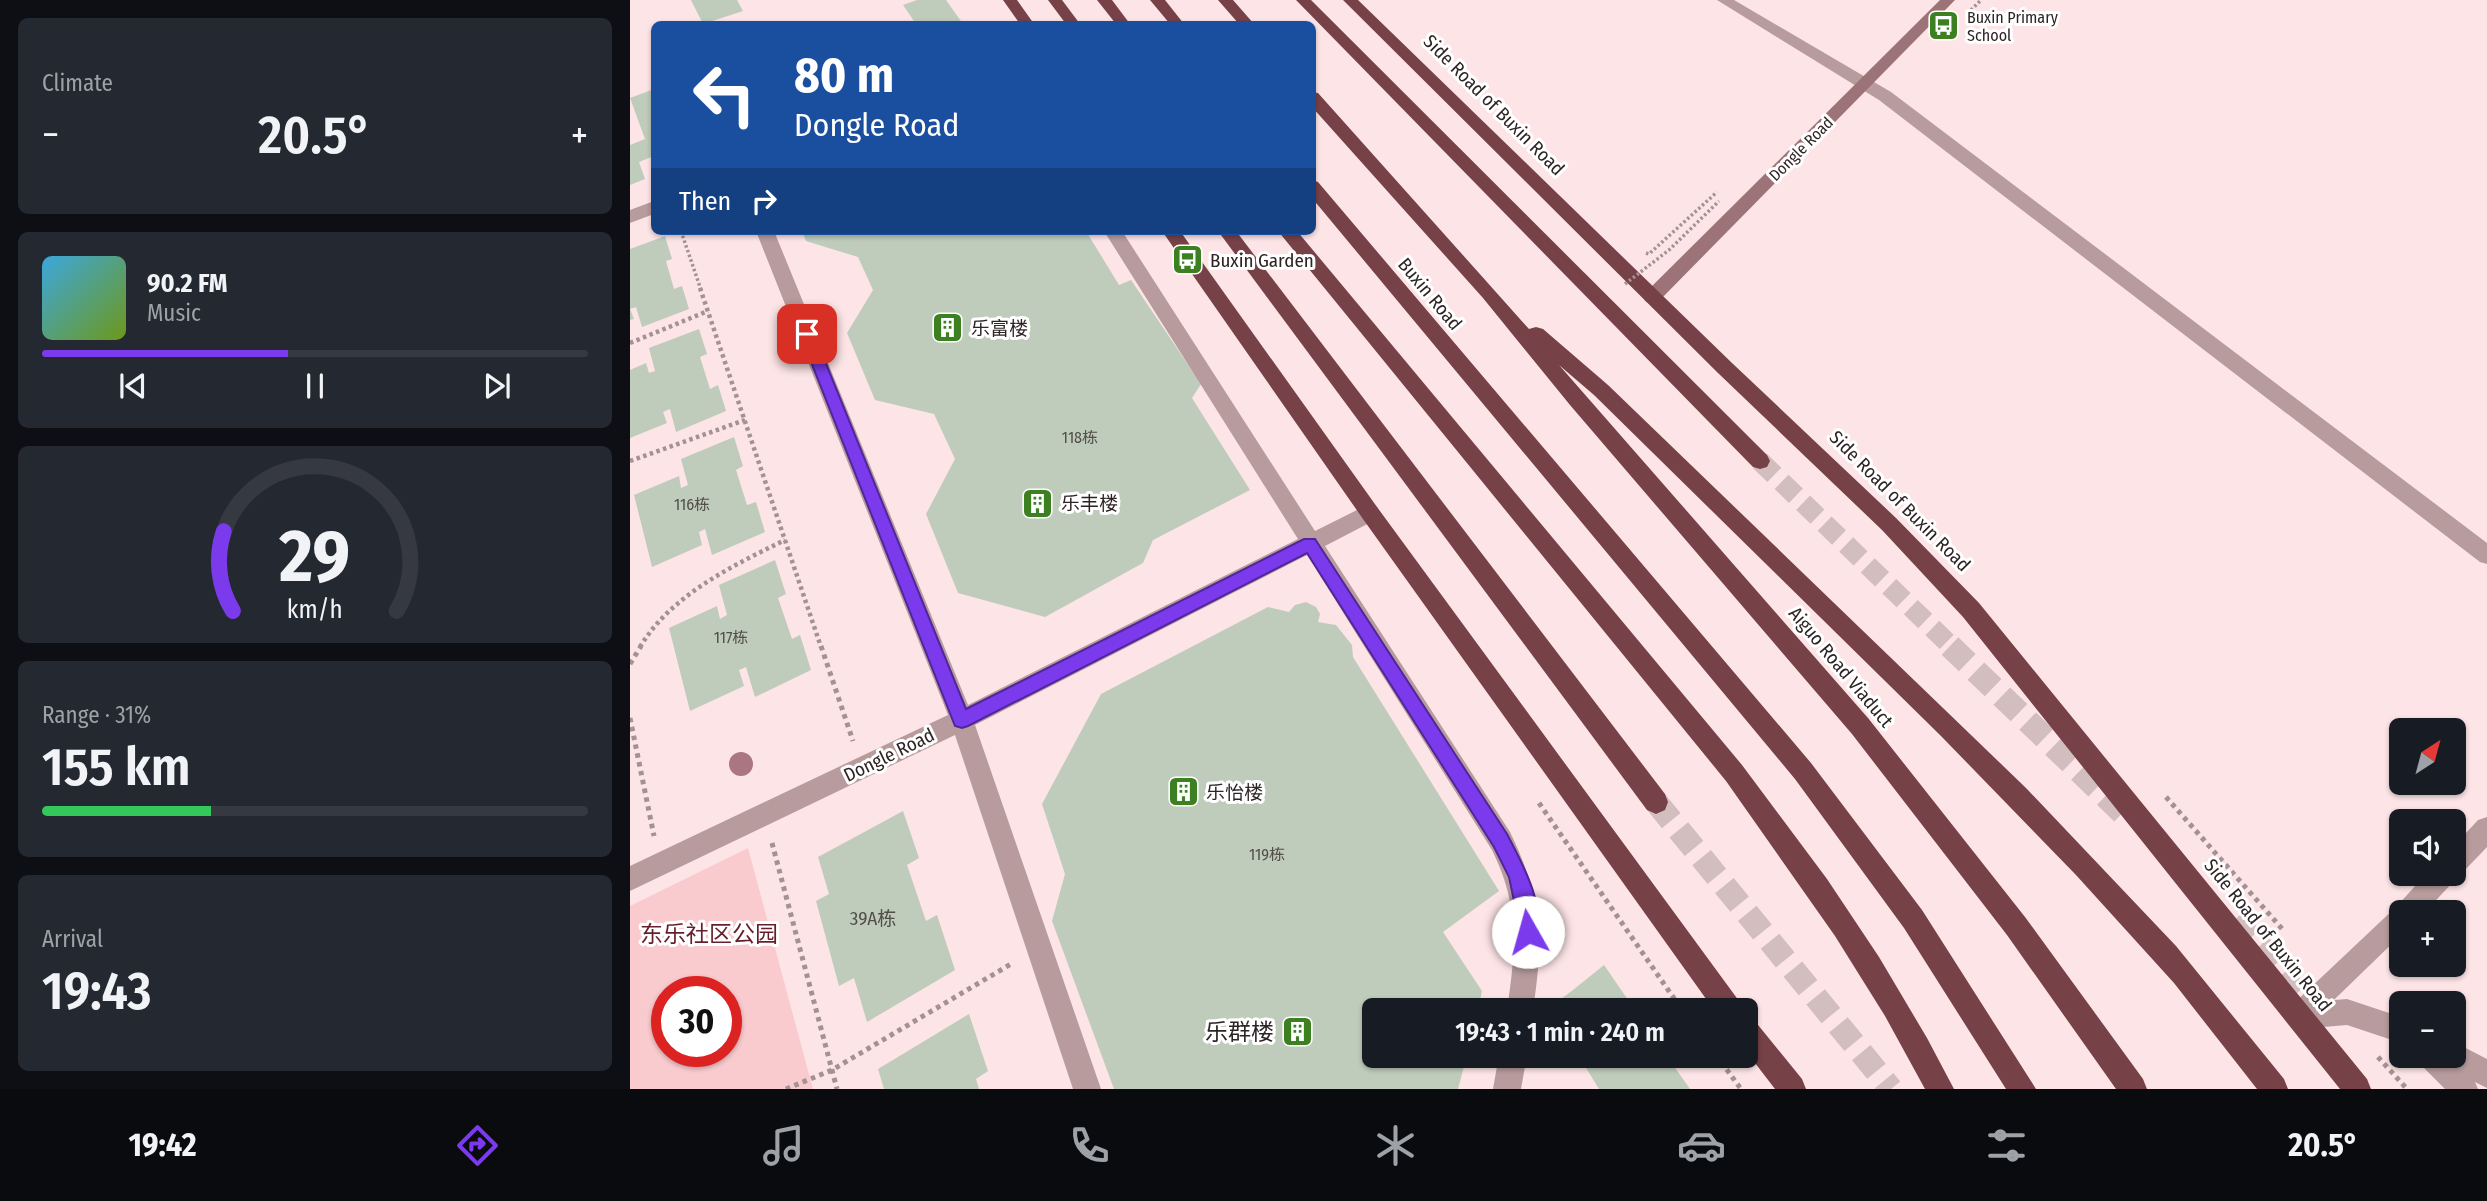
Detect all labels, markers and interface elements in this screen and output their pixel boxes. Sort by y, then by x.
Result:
place label: Buxin Primary School [1967,8,2059,45]
bus stop icon: Buxin Primary School [1927,9,1961,43]
street label: Side Road of Buxin Road [1419,30,1569,180]
text: 80 m [794,46,894,105]
icon: left [679,49,770,140]
text: Climate [42,69,113,97]
text: 20.5° [258,104,372,167]
text: Dongle Road [794,106,959,144]
text: − [42,112,59,158]
text: + [571,112,588,158]
street label: Dongle Road [1765,113,1837,185]
icon: right [745,182,783,220]
text: Then [679,186,731,217]
bus stop icon: Buxin Garden [1170,243,1204,277]
place label: Buxin Garden [1210,249,1314,272]
street label: Buxin Road [1393,253,1467,335]
text: 90.2 FM [147,268,228,299]
text: Music [147,299,201,327]
pin [777,304,837,364]
building icon: 乐富楼 [931,311,965,345]
icon: arrive [788,315,826,353]
place label: 乐富楼 [971,317,1028,340]
icon: previous [114,367,152,405]
icon: pause [296,367,334,405]
icon: next [478,367,516,405]
street label: Side Road of Buxin Road [1825,426,1975,576]
house number: 118栋 [1062,428,1098,447]
building icon: 乐丰楼 [1021,486,1055,520]
place label: 乐丰楼 [1061,492,1118,515]
house number: 116栋 [674,495,710,514]
text: 29 [279,513,350,600]
text: km/h [287,594,343,624]
street label: Aiguo Road Viaduct [1784,602,1899,732]
house number: 117栋 [714,628,748,647]
text: Range · 31% [42,701,151,729]
north arrow [2389,718,2466,794]
map controls [2389,718,2466,1068]
street label: Dongle Road [840,723,938,787]
text: 155 km [42,736,190,799]
building icon: 乐怡楼 [1166,775,1200,809]
place label: 乐怡楼 [1206,781,1263,804]
button: sound [2389,809,2466,886]
house number: 119栋 [1249,845,1285,864]
street label: Side Road of Buxin Road [2199,854,2337,1016]
position arrow [1491,895,1565,969]
button: + [2389,900,2466,977]
house number: 39A栋 [850,907,896,930]
park label: 东乐社区公园 [640,920,778,948]
text: Arrival [42,925,103,953]
text: 19:43 [42,960,152,1023]
speed limit sign: 30 [651,976,742,1067]
button: − [2389,991,2466,1068]
building icon: 乐群楼 [1280,1015,1314,1049]
text: 19:43 · 1 min · 240 m [1455,1017,1665,1048]
place label: 乐群楼 [1205,1018,1274,1046]
icon: directions [453,1121,502,1170]
icon: music [759,1121,808,1170]
icon: phone [1065,1121,1114,1170]
icon: climate [1371,1121,1420,1170]
icon: car [1677,1121,1726,1170]
icon: filters [1982,1121,2031,1170]
text: 19:42 [128,1126,197,1164]
text: 20.5° [2288,1126,2359,1164]

